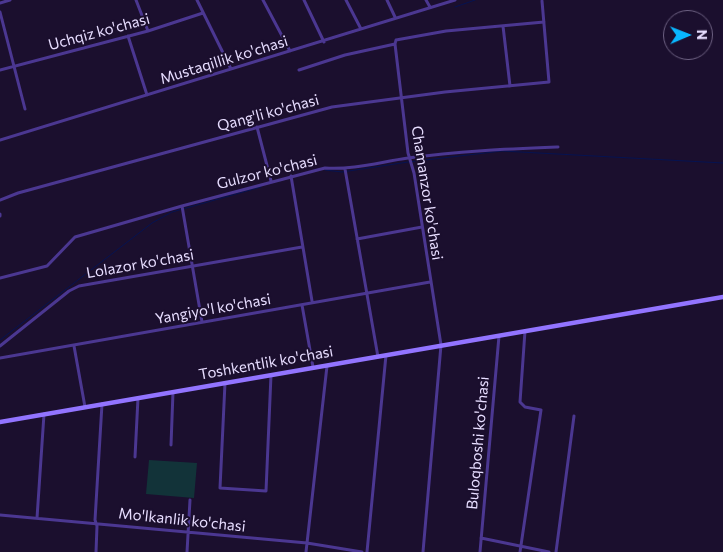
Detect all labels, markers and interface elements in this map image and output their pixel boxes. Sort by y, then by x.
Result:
street label: Uchqiz ko'chasi [46,10,152,54]
north arrow [663,10,713,60]
text: N [694,29,711,40]
street label: Mustaqillik ko'chasi [158,32,290,88]
street label: Qang'li ko'chasi [215,91,321,135]
street label: Chamanzor ko'chasi [407,125,447,261]
street label: Gulzor ko'chasi [215,151,319,193]
street label: Lolazor ko'chasi [85,246,195,282]
street label: Yangiyo'l ko'chasi [154,290,272,328]
street label: Toshkentlik ko'chasi [197,342,335,384]
street label: Buloqboshi ko'chasi [463,376,493,510]
street label: Mo'lkanlik ko'chasi [118,504,246,536]

